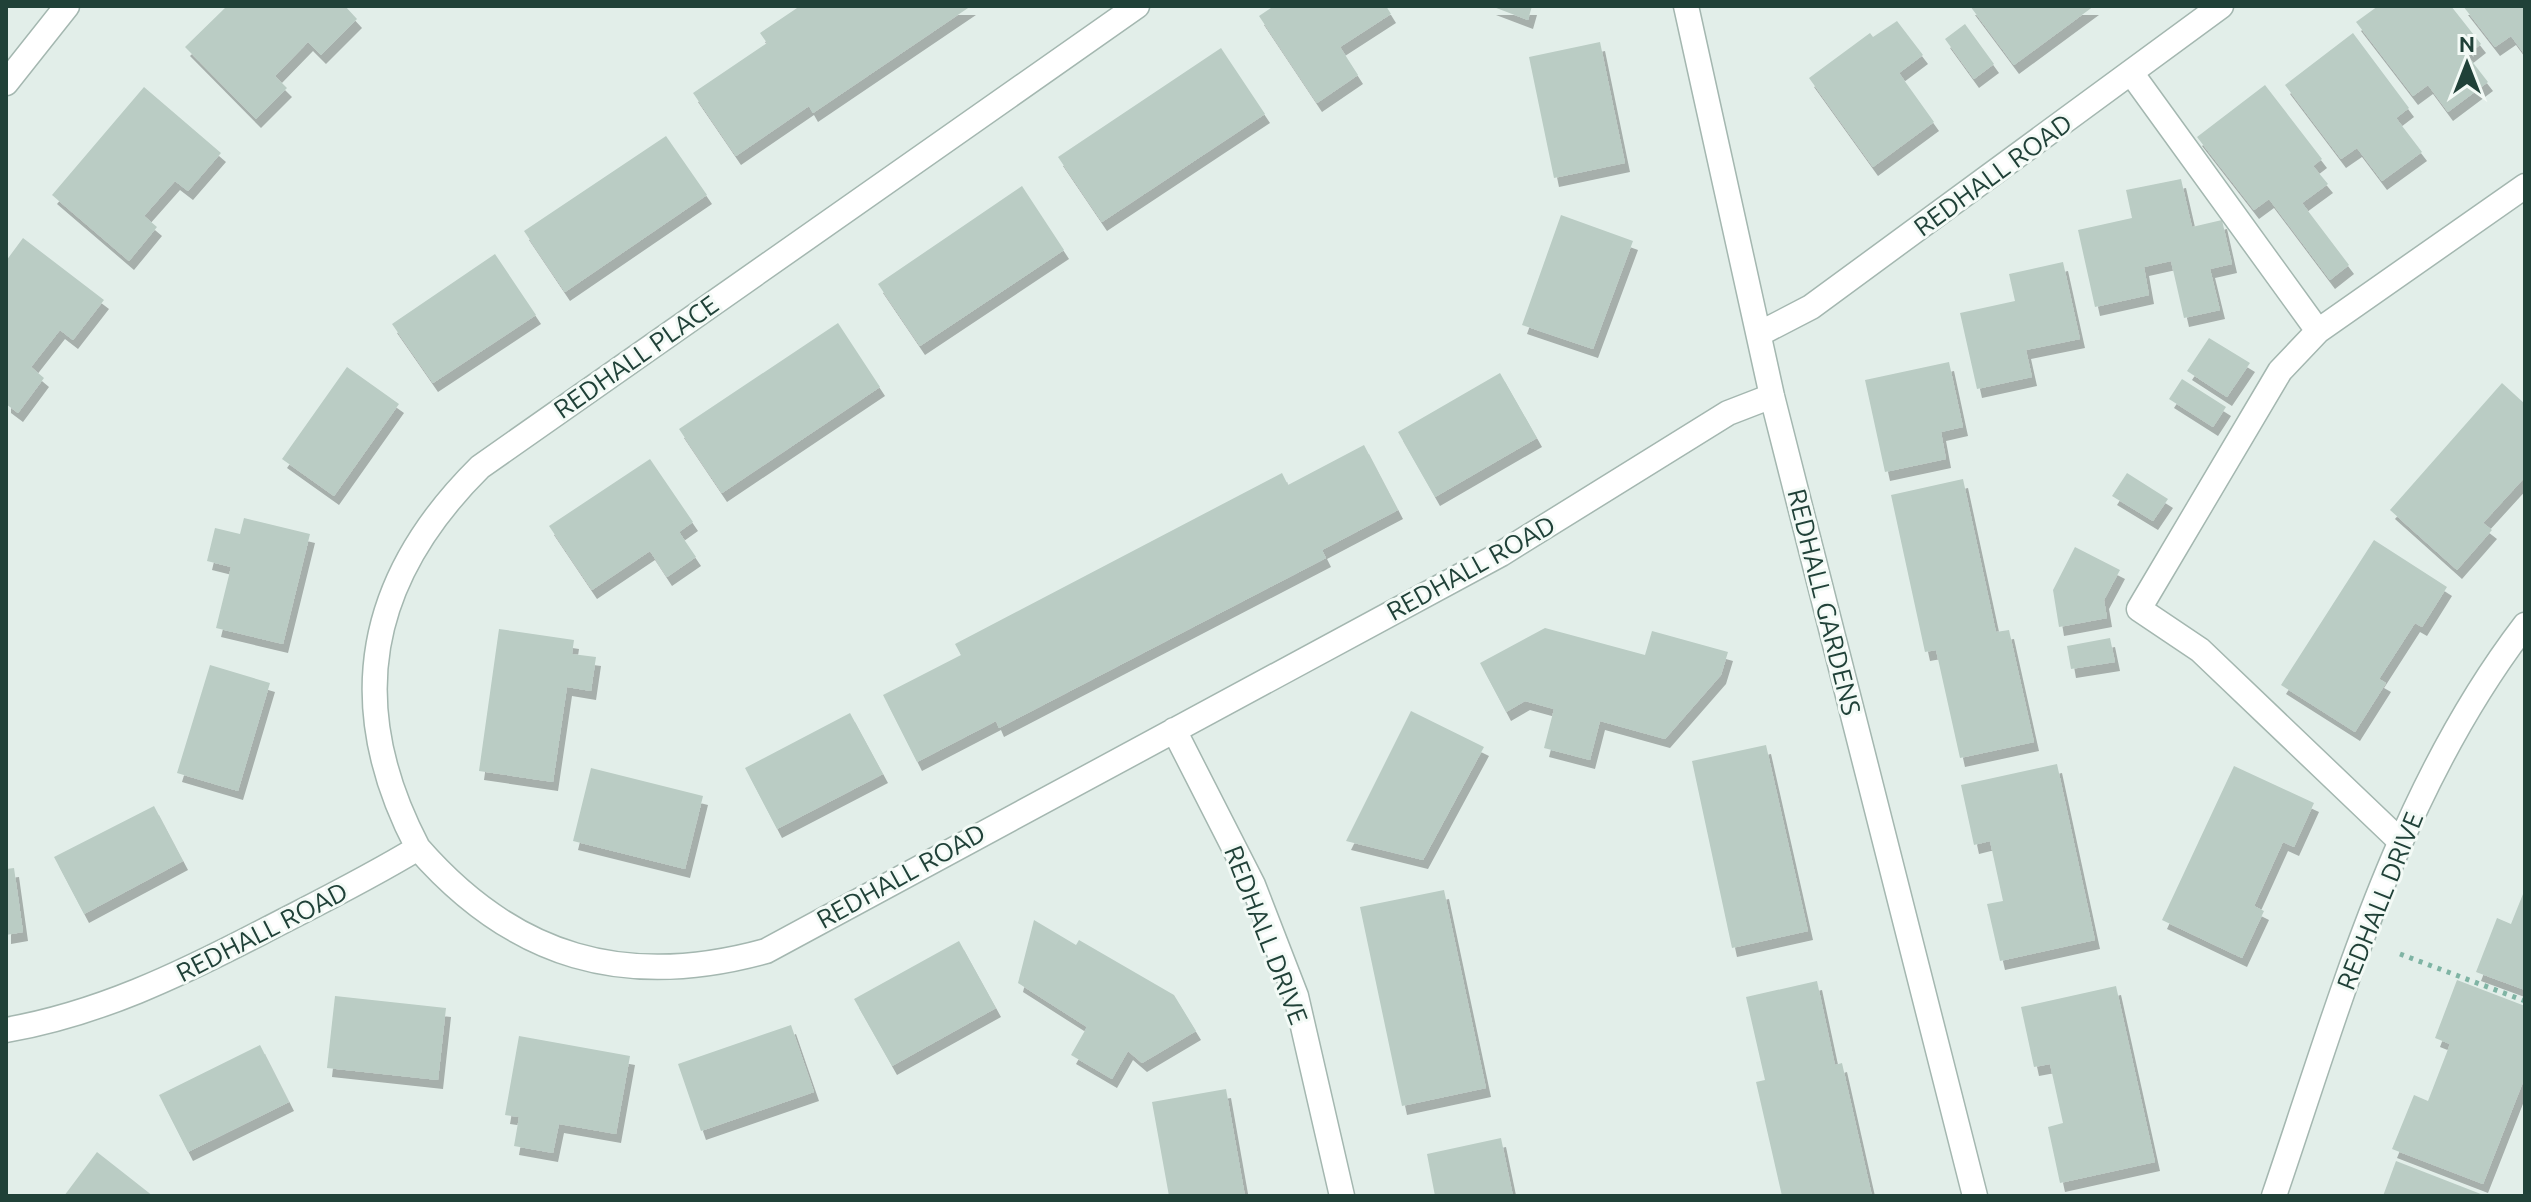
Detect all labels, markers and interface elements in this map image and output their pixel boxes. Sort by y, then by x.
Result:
north arrow [2427,24,2507,104]
text: N [2459,31,2475,56]
street label: REDHALL ROAD [1908,108,2077,242]
street label: REDHALL PLACE [548,289,723,424]
street label: REDHALL GARDENS [1782,486,1867,718]
street label: REDHALL ROAD [1382,509,1560,626]
street label: REDHALL DRIVE [2331,808,2428,994]
street label: REDHALL ROAD [812,817,990,934]
street label: REDHALL DRIVE [1219,841,1314,1028]
street label: REDHALL ROAD [171,876,352,987]

